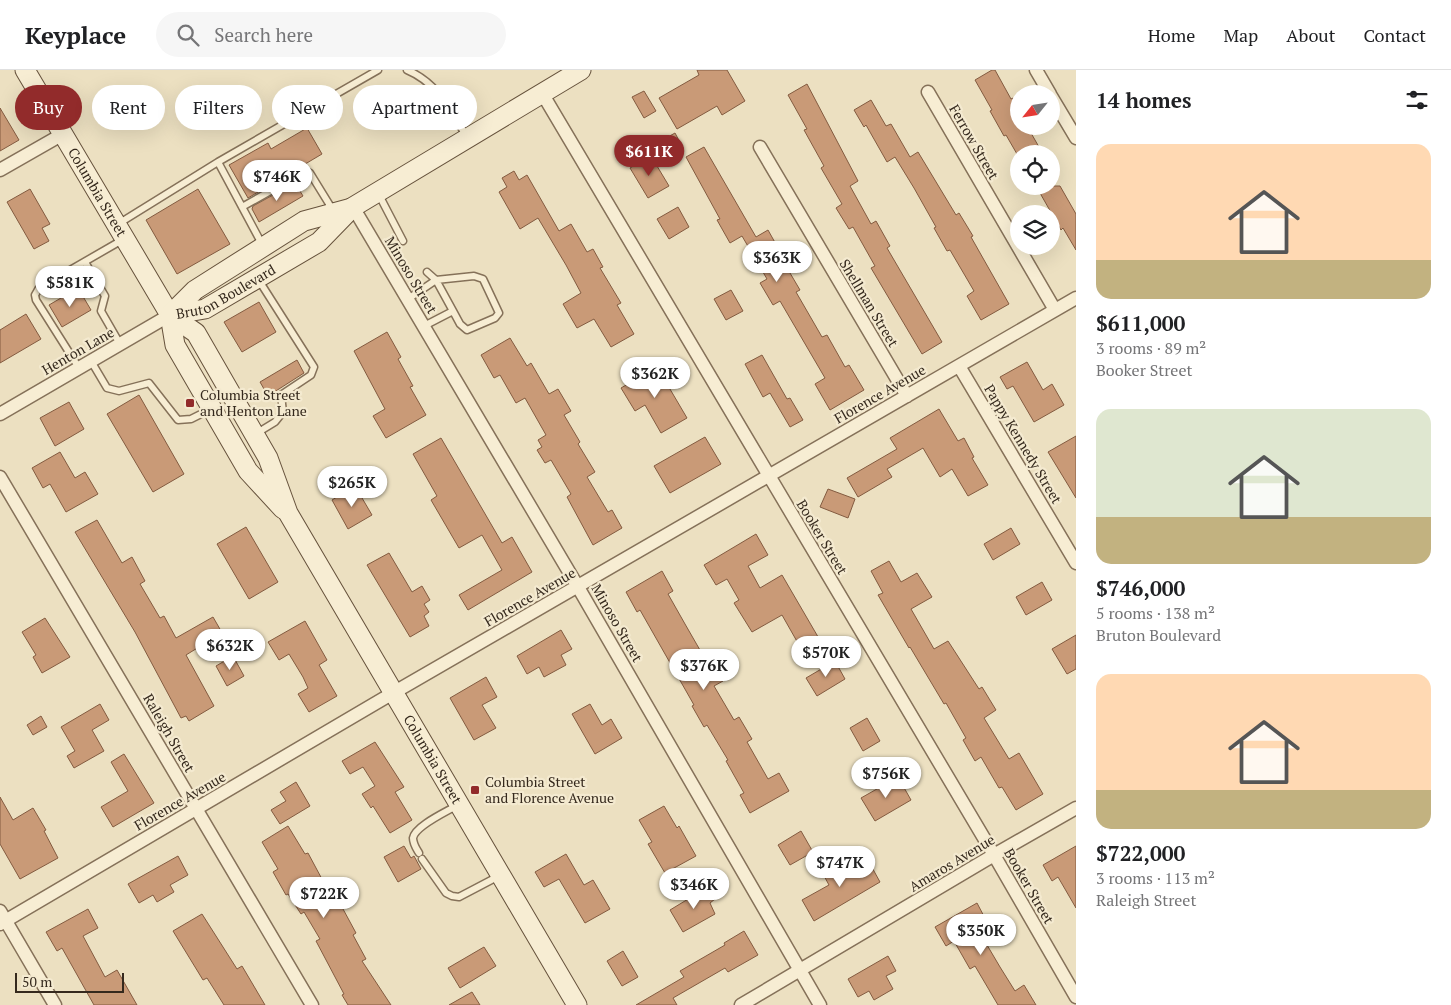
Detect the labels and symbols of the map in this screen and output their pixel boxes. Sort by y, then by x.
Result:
north arrow [1010,85,1060,135]
street label: Ferrow Street [945,101,1004,184]
pin: $611K [614,134,684,177]
street label: Columbia Street [64,144,132,241]
pin: $746K [242,160,312,202]
street label: Minoso Street [381,233,442,318]
pin: $363K [742,240,812,283]
street label: Shellman Street [836,255,904,351]
street label: Bruton Boulevard [174,260,279,323]
pin: $581K [35,266,105,308]
street label: Henton Lane [38,322,117,379]
pin: $362K [620,356,690,399]
street label: Florence Avenue [831,360,929,427]
street label: Pappy Kennedy Street [980,380,1067,508]
place label: Columbia Street and Henton Lane [200,385,307,420]
marker: Columbia Street and Henton Lane [184,397,196,409]
pin: $265K [317,466,387,508]
street label: Booker Street [793,496,853,578]
street label: Florence Avenue [481,563,579,630]
street label: Minoso Street [587,580,648,666]
pin: $632K [195,628,265,671]
pin: $570K [791,636,861,678]
pin: $376K [669,648,739,691]
street label: Raleigh Street [139,690,200,776]
street label: Columbia Street [399,711,467,808]
pin: $756K [851,756,921,799]
street label: Florence Avenue [131,767,229,834]
place label: Columbia Street and Florence Avenue [485,772,614,807]
marker: Columbia Street and Florence Avenue [469,784,481,796]
street label: Amaros Avenue [905,829,998,896]
street label: Booker Street [1000,844,1059,928]
pin: $747K [805,846,875,888]
pin: $346K [659,868,729,910]
pin: $722K [289,876,359,919]
pin: $350K [946,914,1016,956]
scale bar [15,970,124,993]

